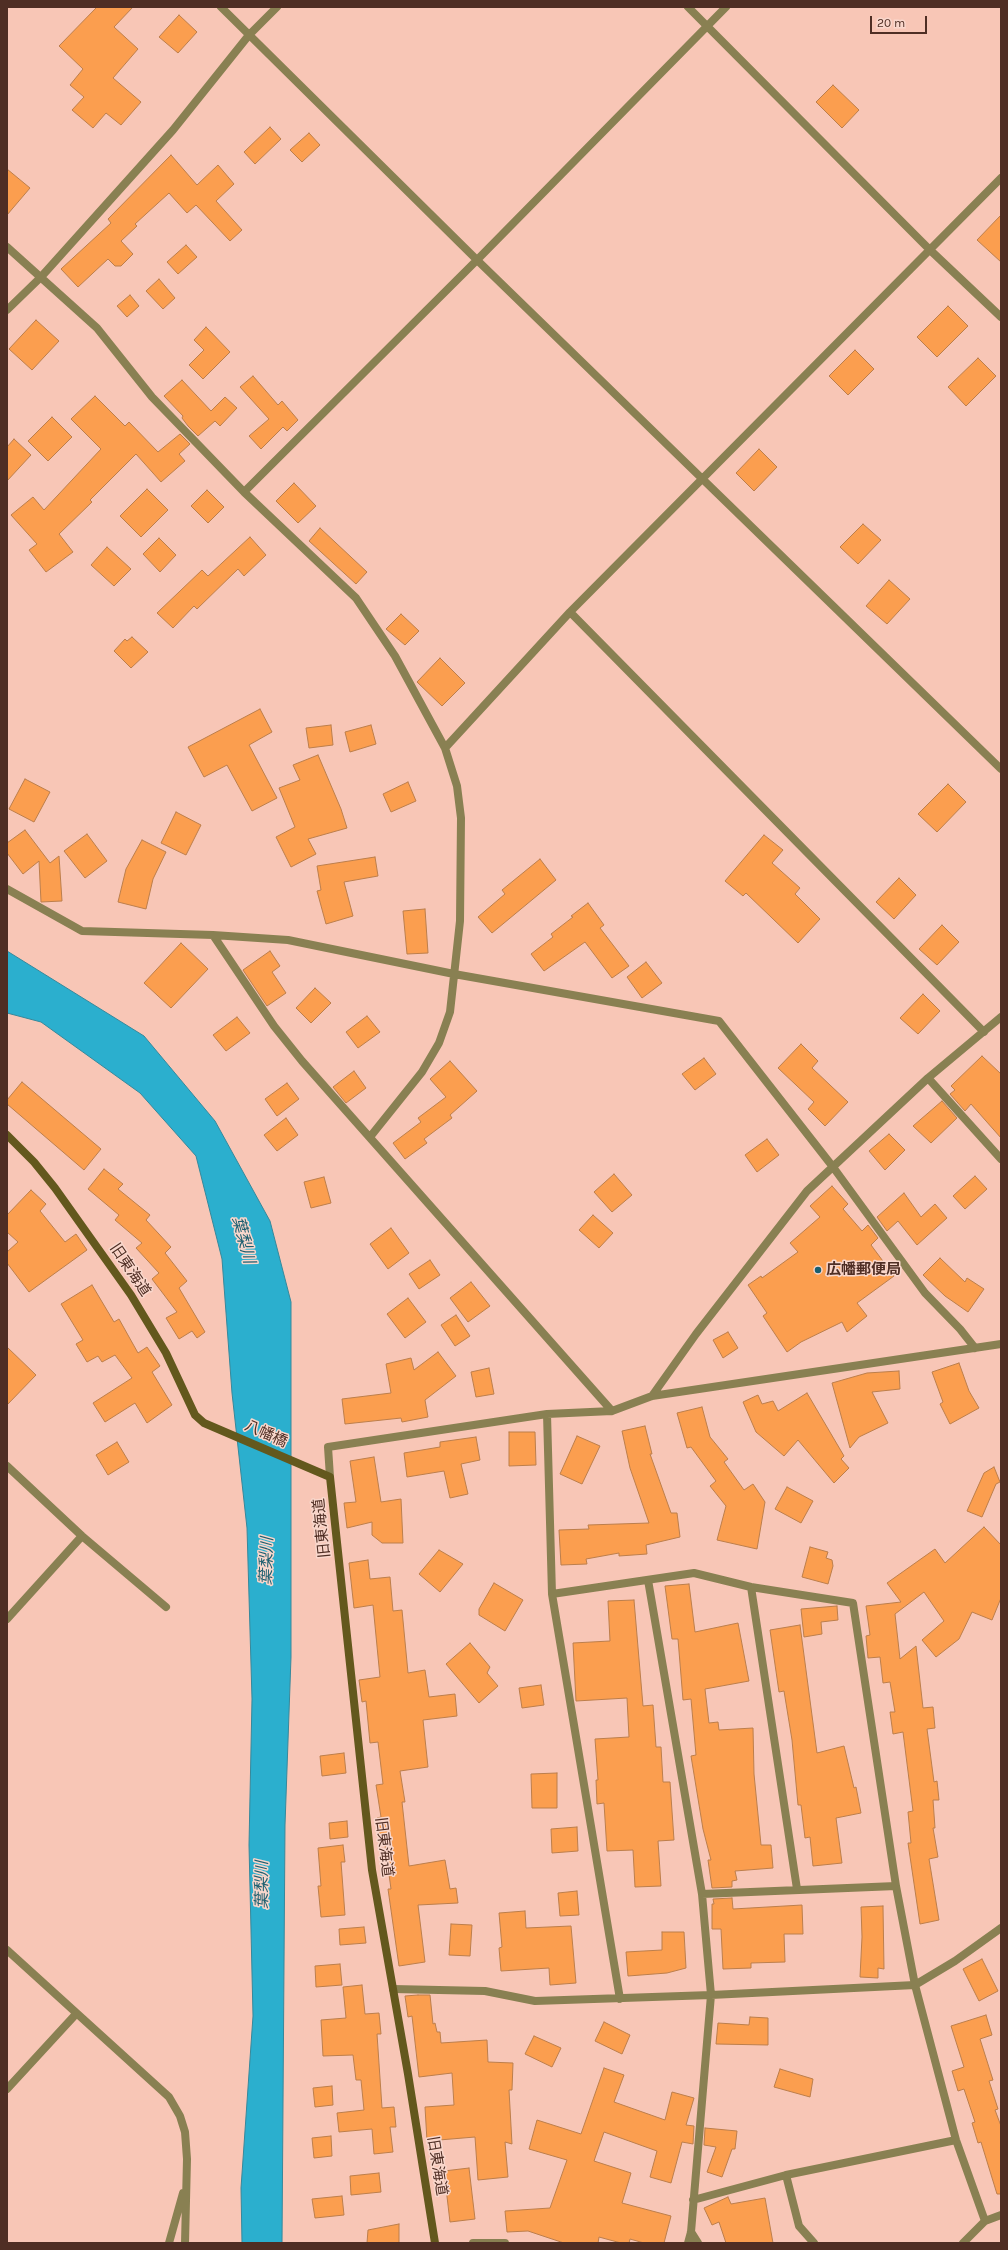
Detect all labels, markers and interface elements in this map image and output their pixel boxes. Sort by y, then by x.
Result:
scale bar [872,8,929,34]
text: 20 m [877,16,905,30]
water label: 葉梨川 [228,1214,258,1266]
street label: 旧東海道 [106,1240,154,1300]
place label: 広幡郵便局 [826,1261,901,1279]
marker: 広幡郵便局 [813,1265,823,1275]
street label: 八幡橋 [242,1417,290,1451]
street label: 旧東海道 [310,1497,334,1559]
water label: 葉梨川 [257,1537,277,1585]
street label: 旧東海道 [371,1816,397,1878]
water label: 葉梨川 [252,1861,272,1909]
street label: 旧東海道 [423,2135,451,2197]

